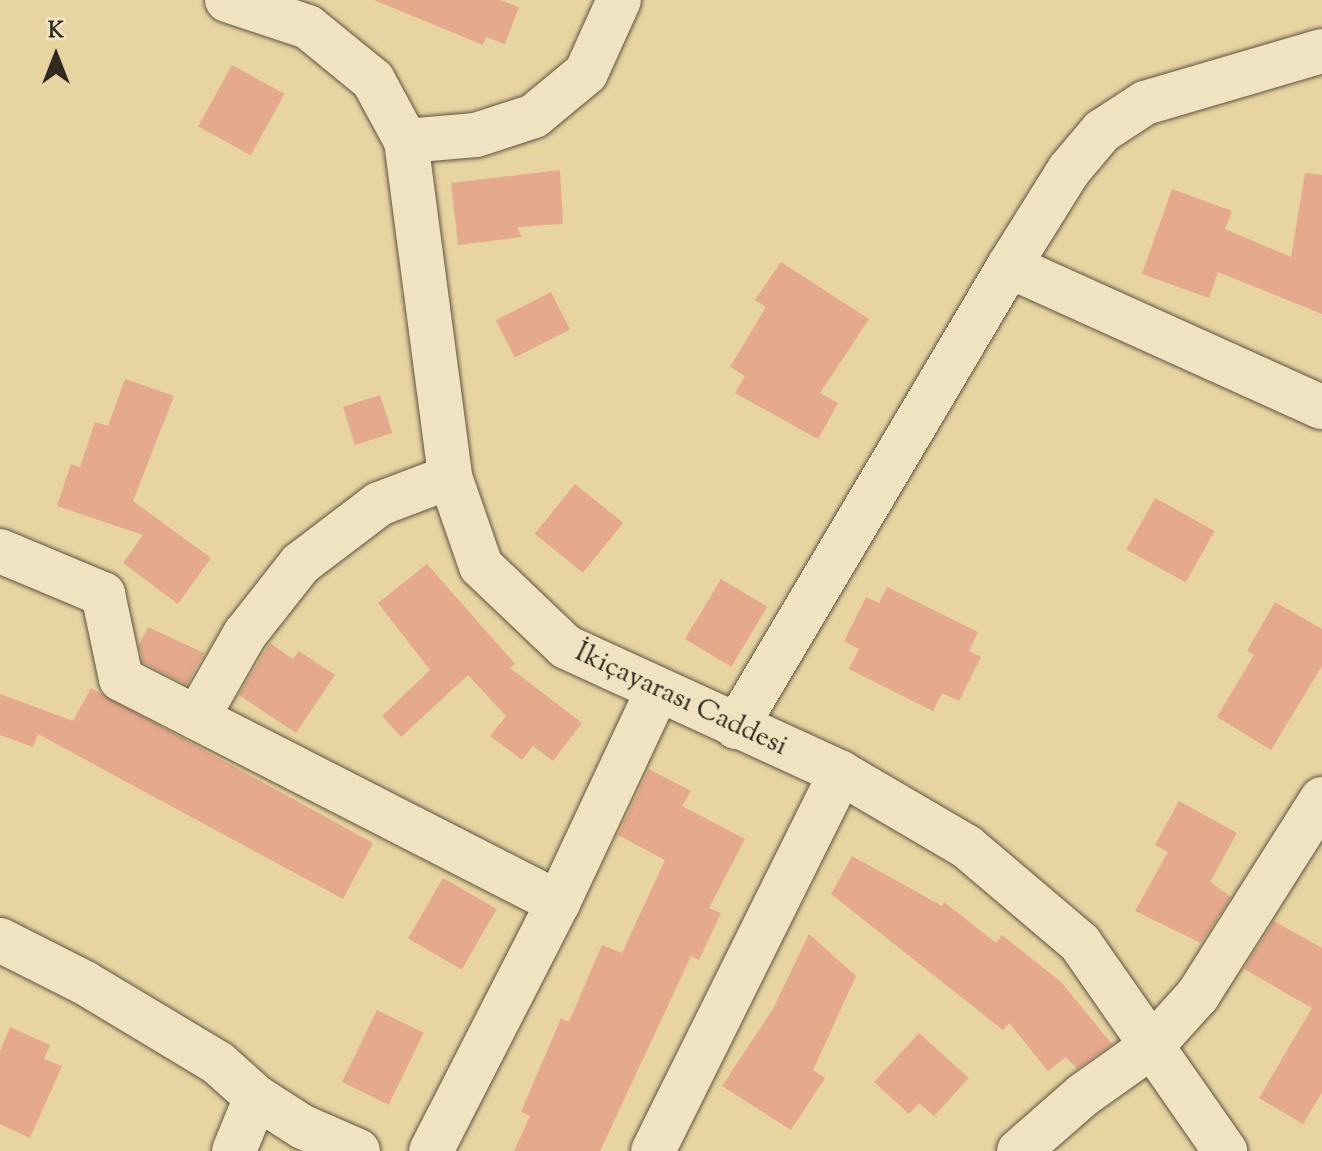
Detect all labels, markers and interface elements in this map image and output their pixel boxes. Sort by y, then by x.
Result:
north arrow [16,16,96,96]
text: K [48,16,64,48]
street label: İkiçayarası Caddesi [569,636,793,764]

